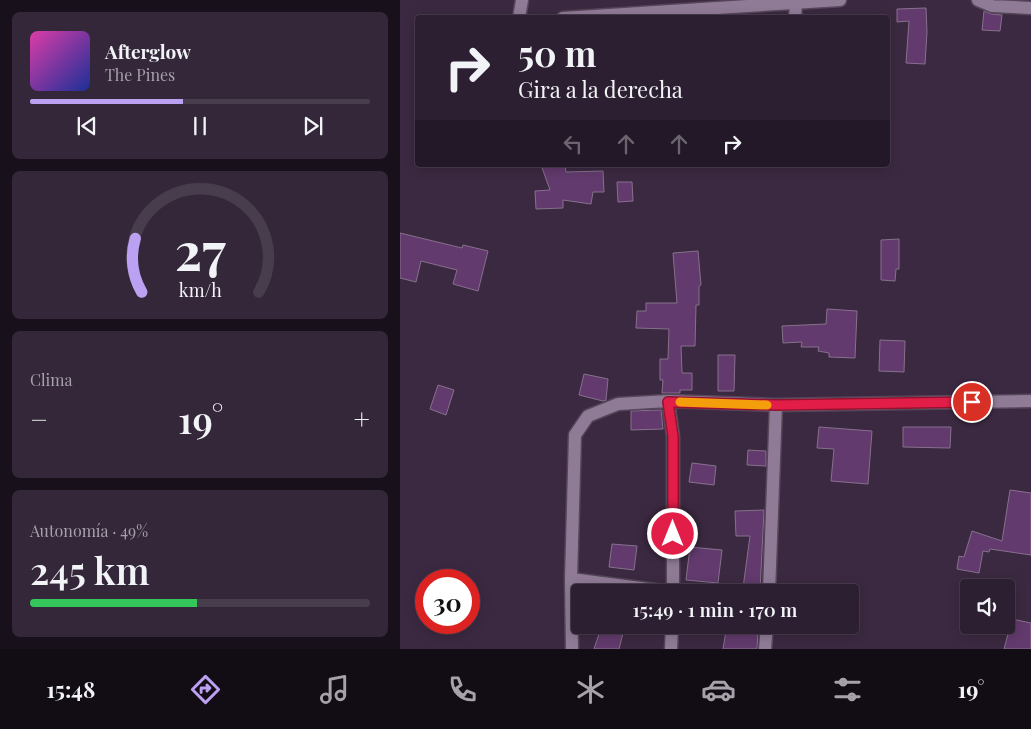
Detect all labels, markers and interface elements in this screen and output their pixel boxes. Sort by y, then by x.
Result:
text: 50 m [518,29,596,76]
icon: right [435,35,500,100]
text: Afterglow [105,38,191,64]
text: The Pines [105,64,175,85]
text: Gira a la derecha [518,74,683,104]
icon: previous [73,112,101,140]
icon: pause [186,112,214,140]
icon: next [299,112,327,140]
icon: left [559,130,587,158]
icon: ahead [612,130,640,158]
icon: ahead [665,130,693,158]
icon: right [718,130,746,158]
text: 27 [175,215,226,284]
text: km/h [179,278,222,301]
text: Clima [30,369,72,390]
pin [951,381,993,423]
icon: arrive [958,388,986,416]
text: 19° [178,393,224,444]
text: − [30,400,48,437]
text: + [354,400,370,437]
position arrow [646,507,698,559]
text: Autonomía · 49% [30,520,148,541]
text: 245 km [30,544,150,595]
speed limit sign: 30 [415,569,480,634]
map controls [960,579,1015,634]
button: sound [960,579,1015,634]
text: 15:49 · 1 min · 170 m [633,596,797,622]
icon: directions [188,672,223,707]
icon: music [317,672,352,707]
icon: phone [445,672,480,707]
icon: climate [573,672,608,707]
icon: car [701,672,736,707]
icon: filters [830,672,865,707]
text: 15:48 [47,674,95,704]
text: 19° [958,674,984,704]

